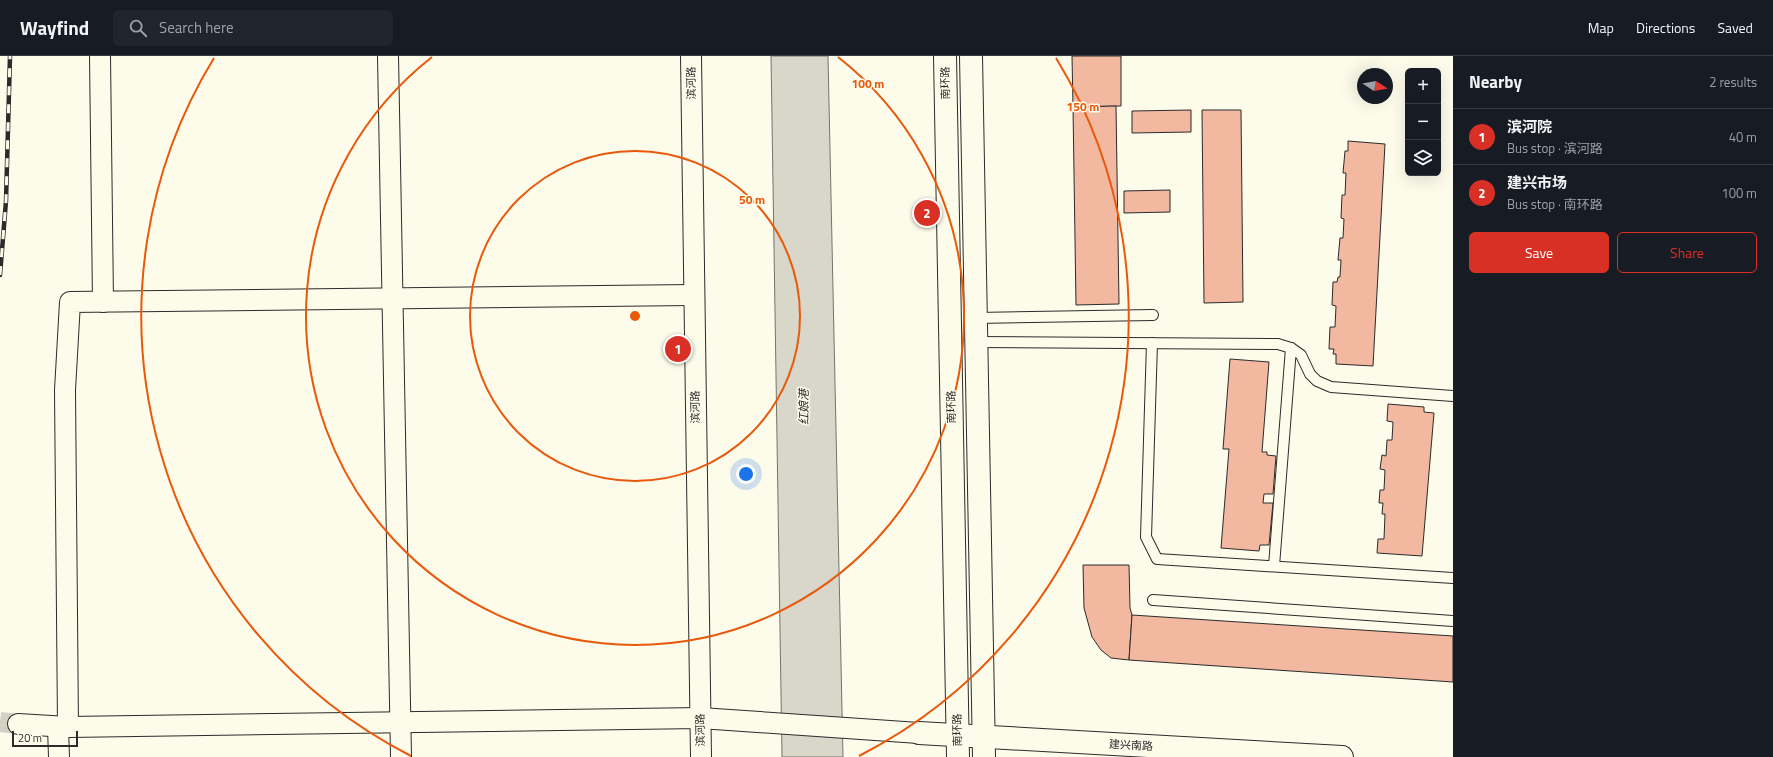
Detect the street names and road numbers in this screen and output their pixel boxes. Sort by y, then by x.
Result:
street label: 滨河路 [683,66,699,100]
street label: 南环路 [937,66,953,100]
street label: 滨河路 [687,390,703,424]
street label: 南环路 [943,390,959,424]
street label: 滨河路 [692,713,708,747]
street label: 南环路 [949,713,965,747]
street label: 建兴南路 [1109,736,1153,754]

